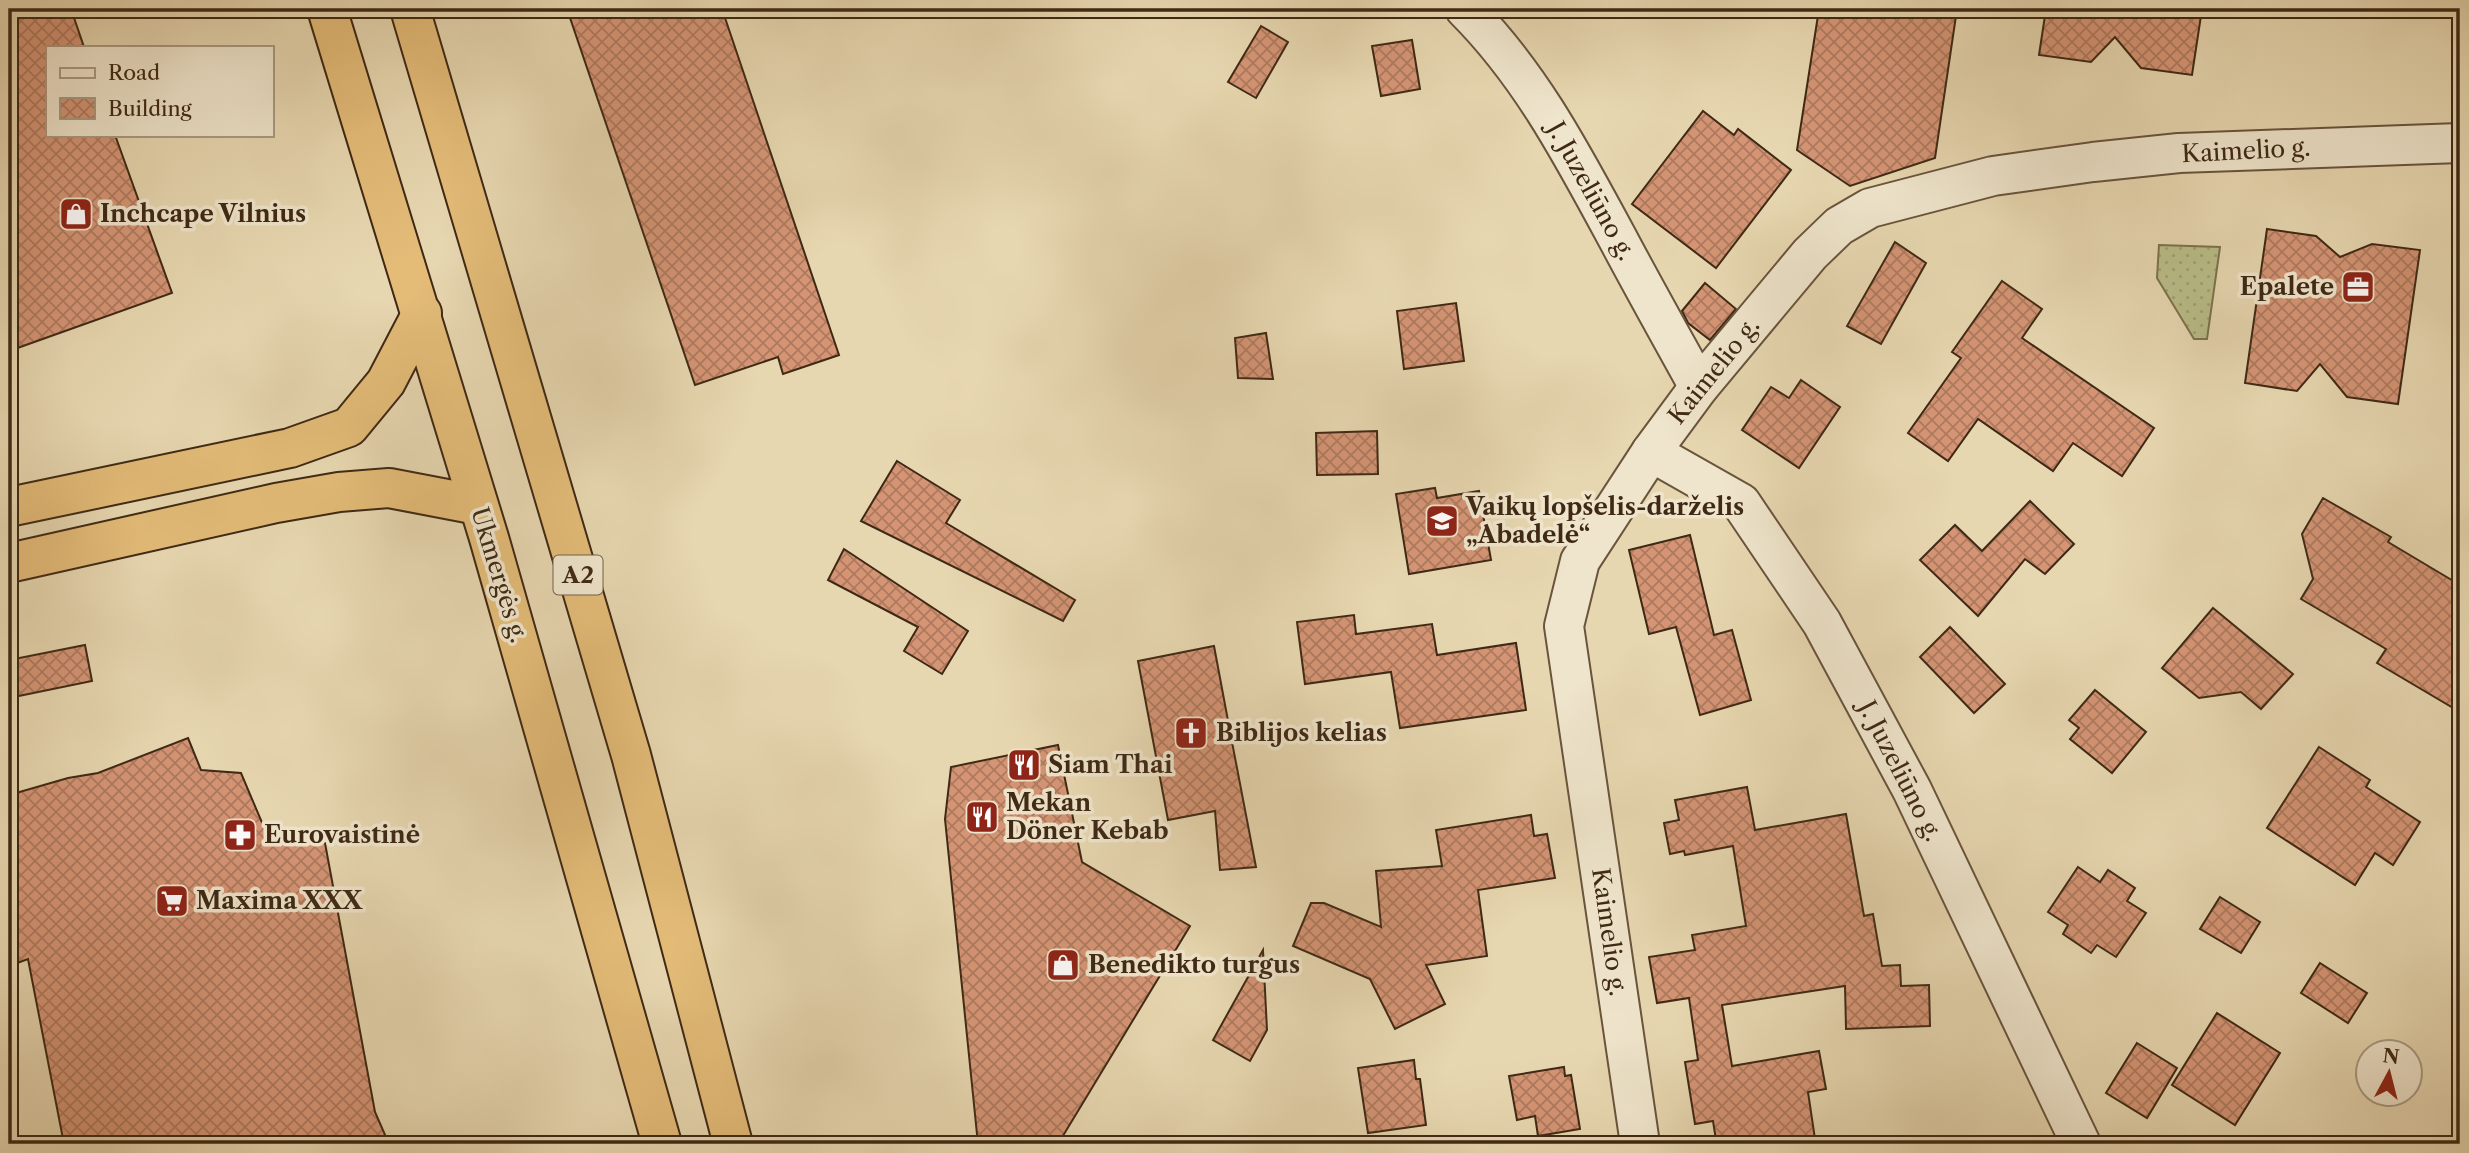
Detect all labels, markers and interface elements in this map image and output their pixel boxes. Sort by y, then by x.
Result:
legend [46,46,273,136]
text: Road [108,60,160,85]
text: Building [108,96,193,121]
street label: J. Juzeliūno g. [1540,113,1641,265]
street label: Kaimelio g. [2181,133,2311,168]
shop icon: Inchcape Vilnius [57,195,95,233]
place label: Inchcape Vilnius [100,199,306,228]
office icon: Epalete [2339,268,2377,306]
place label: Epalete [2240,272,2334,301]
street label: Kaimelio g. [1662,311,1765,430]
place label: Vaikų lopšelis-darželis „Abadelė“ [1465,492,1744,549]
school or university icon: Vaikų lopšelis-darželis „Abadelė“ [1423,502,1461,540]
street label: Ukmergės g. [465,504,534,646]
road number: A2 [554,555,602,594]
street label: J. Juzeliūno g. [1851,692,1948,846]
church icon: Biblijos kelias [1172,714,1210,752]
place label: Biblijos kelias [1216,718,1387,747]
restaurant icon: Siam Thai [1005,746,1043,784]
place label: Siam Thai [1048,750,1173,779]
place label: Mekan Döner Kebab [1006,788,1169,845]
restaurant icon: Mekan Döner Kebab [963,798,1001,836]
pharmacy icon: Eurovaistinė [221,816,259,854]
place label: Eurovaistinė [264,820,420,849]
street label: Kaimelio g. [1586,866,1633,998]
supermarket icon: Maxima XXX [153,882,191,920]
place label: Maxima XXX [196,886,363,915]
shop icon: Benedikto turgus [1044,946,1082,984]
place label: Benedikto turgus [1088,950,1300,979]
north arrow [2354,1038,2424,1108]
text: N [2381,1044,2401,1069]

